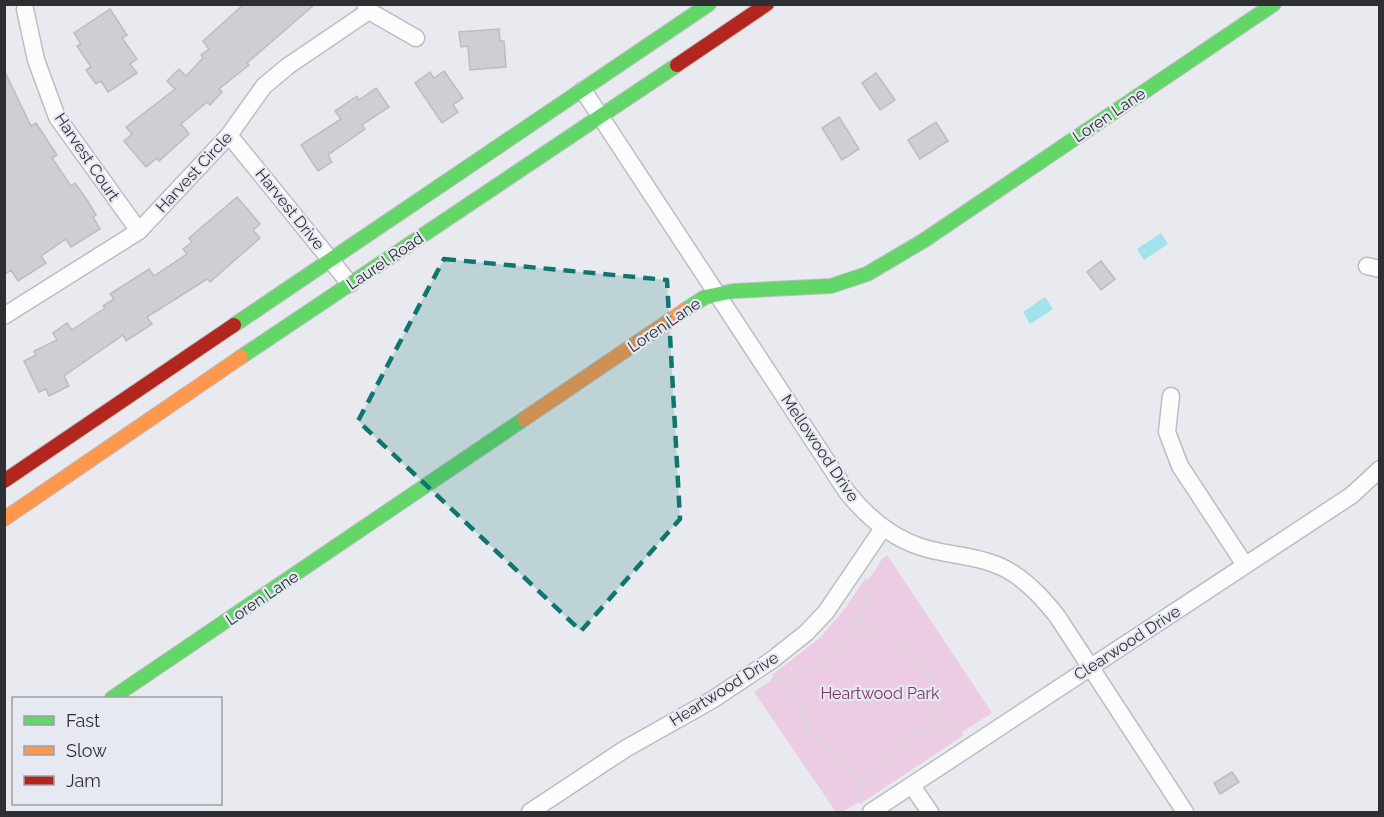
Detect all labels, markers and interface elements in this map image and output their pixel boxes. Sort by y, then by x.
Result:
street label: Loren Lane [1069,84,1149,146]
street label: Harvest Court [51,109,124,205]
street label: Harvest Circle [152,128,236,216]
street label: Harvest Drive [251,165,329,253]
street label: Laurel Road [343,228,427,294]
street label: Loren Lane [624,294,704,356]
street label: Mellowood Drive [777,391,863,505]
street label: Loren Lane [222,567,302,629]
street label: Clearwood Drive [1070,602,1184,684]
street label: Heartwood Drive [666,648,782,730]
park label: Heartwood Park [820,684,940,703]
legend [12,697,222,805]
text: Fast [66,710,100,731]
text: Slow [66,740,107,761]
text: Jam [66,770,101,791]

